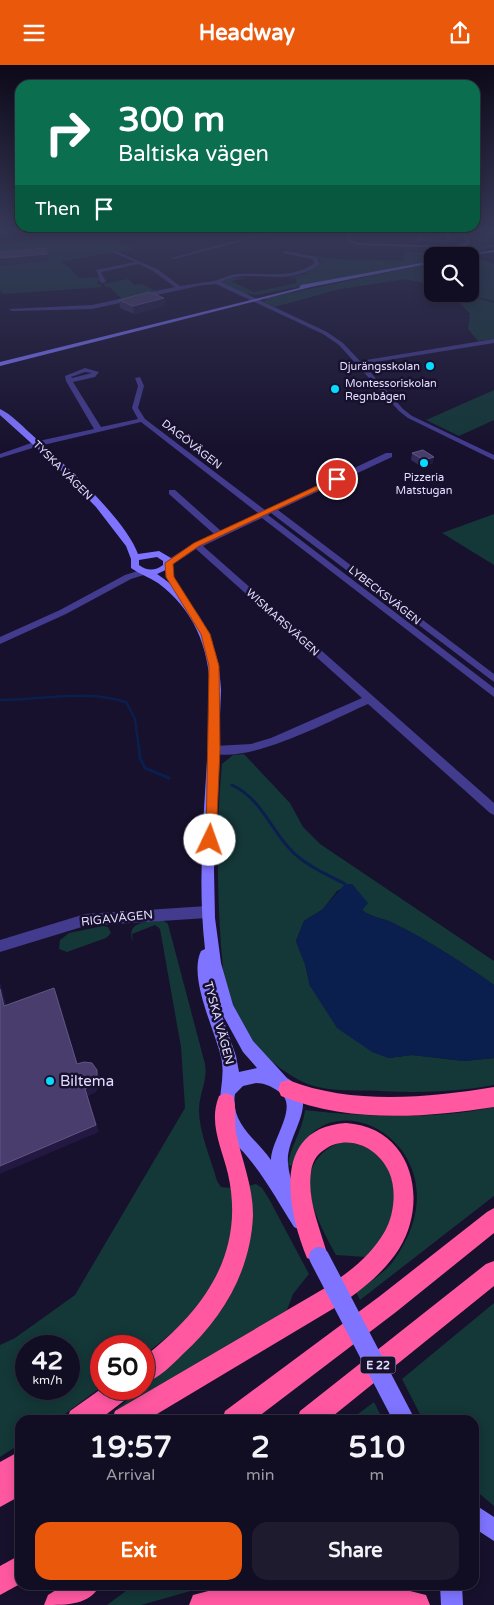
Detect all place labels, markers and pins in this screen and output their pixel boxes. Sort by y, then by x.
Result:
place label: Djurängsskolan [340,360,420,373]
marker: Djurängsskolan [424,360,436,372]
place label: Montessoriskolan Regnbågen [345,377,437,403]
marker: Montessoriskolan Regnbågen [329,383,341,395]
marker: Pizzeria Matstugan [418,457,430,469]
pin [316,458,358,500]
place label: Pizzeria Matstugan [396,471,452,497]
place label: Biltema [60,1072,114,1090]
marker: Biltema [44,1075,56,1087]

